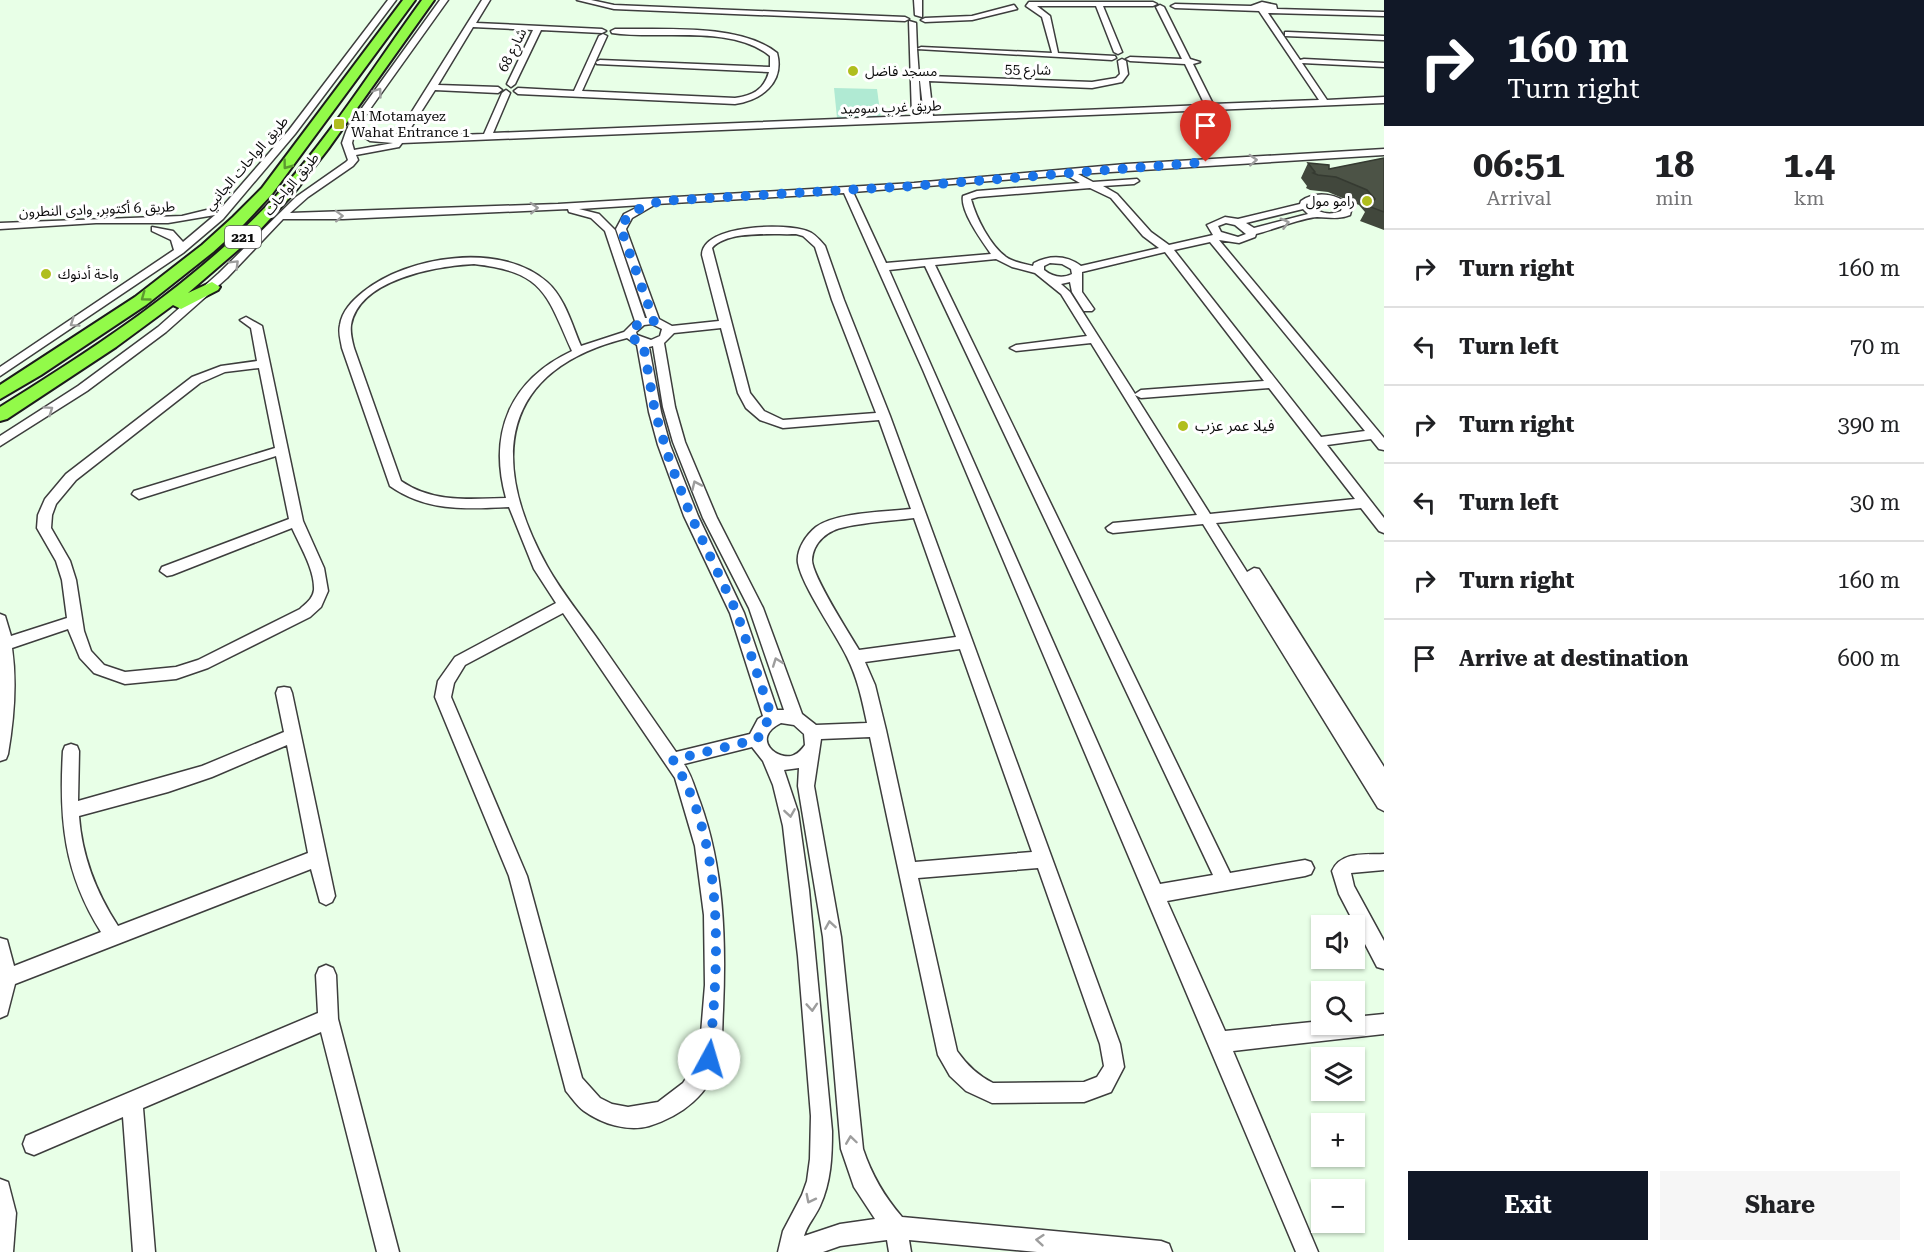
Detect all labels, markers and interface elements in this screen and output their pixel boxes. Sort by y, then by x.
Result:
text: 160 m [1507,23,1629,72]
icon: right [1408,24,1486,102]
street label: شارع 68 [495,26,532,76]
street label: شارع 55 [1004,60,1052,81]
place label: مسجد فاضل [865,63,937,80]
marker: مسجد فاضل [846,64,860,78]
text: Turn right [1507,73,1640,105]
one-way arrow [371,88,382,99]
street label: طريق غرب سوميد [840,97,942,119]
pin [1180,100,1231,162]
place label: Al Motamayez Wahat Entrance 1 [351,108,470,140]
icon: arrive [1189,109,1222,142]
street label: طريق الواحات الجانبي [201,113,291,213]
marker: Al Motamayez Wahat Entrance 1 [332,117,346,131]
text: 06:51 [1473,144,1565,186]
text: 18 [1654,144,1694,186]
text: 1.4 [1783,144,1835,186]
street label: طريق الواحات [260,149,322,219]
one-way arrow [1248,153,1257,166]
one-way arrow [283,158,294,169]
text: Arrival [1486,186,1551,210]
text: min [1655,186,1693,210]
text: km [1794,186,1825,210]
place label: رامو مول [1306,193,1355,210]
marker: رامو مول [1360,194,1374,208]
street label: طريق 6 أكتوبر, وادى النطرون [19,198,175,222]
one-way arrow [530,202,539,215]
one-way arrow [335,210,344,223]
one-way arrow [1280,218,1290,231]
road number: 221 [225,226,261,248]
icon: right [1408,252,1441,285]
text: Turn right [1459,256,1574,281]
text: 160 m [1837,256,1900,281]
one-way arrow [229,260,239,271]
place label: واحة أدنوك [58,265,119,283]
marker: واحة أدنوك [39,267,53,281]
one-way arrow [140,290,151,301]
one-way arrow [70,316,81,327]
icon: left [1408,330,1441,363]
text: Turn left [1459,334,1559,359]
text: 70 m [1850,334,1900,359]
one-way arrow [43,406,53,418]
icon: right [1408,408,1441,441]
text: Turn right [1459,412,1574,437]
text: 390 m [1837,412,1900,437]
place label: فيلا عمر عزب [1195,417,1275,435]
marker: فيلا عمر عزب [1176,419,1190,433]
one-way arrow [691,480,703,491]
icon: left [1408,486,1441,519]
text: Turn left [1459,490,1559,515]
text: 30 m [1850,490,1900,515]
icon: right [1408,564,1441,597]
text: Turn right [1459,568,1574,593]
text: 160 m [1837,568,1900,593]
icon: arrive [1408,642,1441,675]
text: Arrive at destination [1459,646,1688,671]
text: 600 m [1837,646,1900,671]
one-way arrow [771,657,784,668]
one-way arrow [783,809,795,818]
map controls [1311,915,1365,1233]
button: sound [1311,915,1365,969]
one-way arrow [825,920,837,929]
button: search [1311,981,1365,1035]
one-way arrow [805,1002,818,1011]
position arrow [677,1027,741,1091]
button: layers [1311,1047,1365,1101]
button: + [1311,1113,1365,1167]
one-way arrow [845,1135,857,1144]
button: Exit [1408,1171,1648,1240]
button: Share [1660,1171,1900,1240]
button: − [1311,1179,1365,1233]
one-way arrow [806,1193,817,1204]
one-way arrow [1035,1234,1044,1247]

